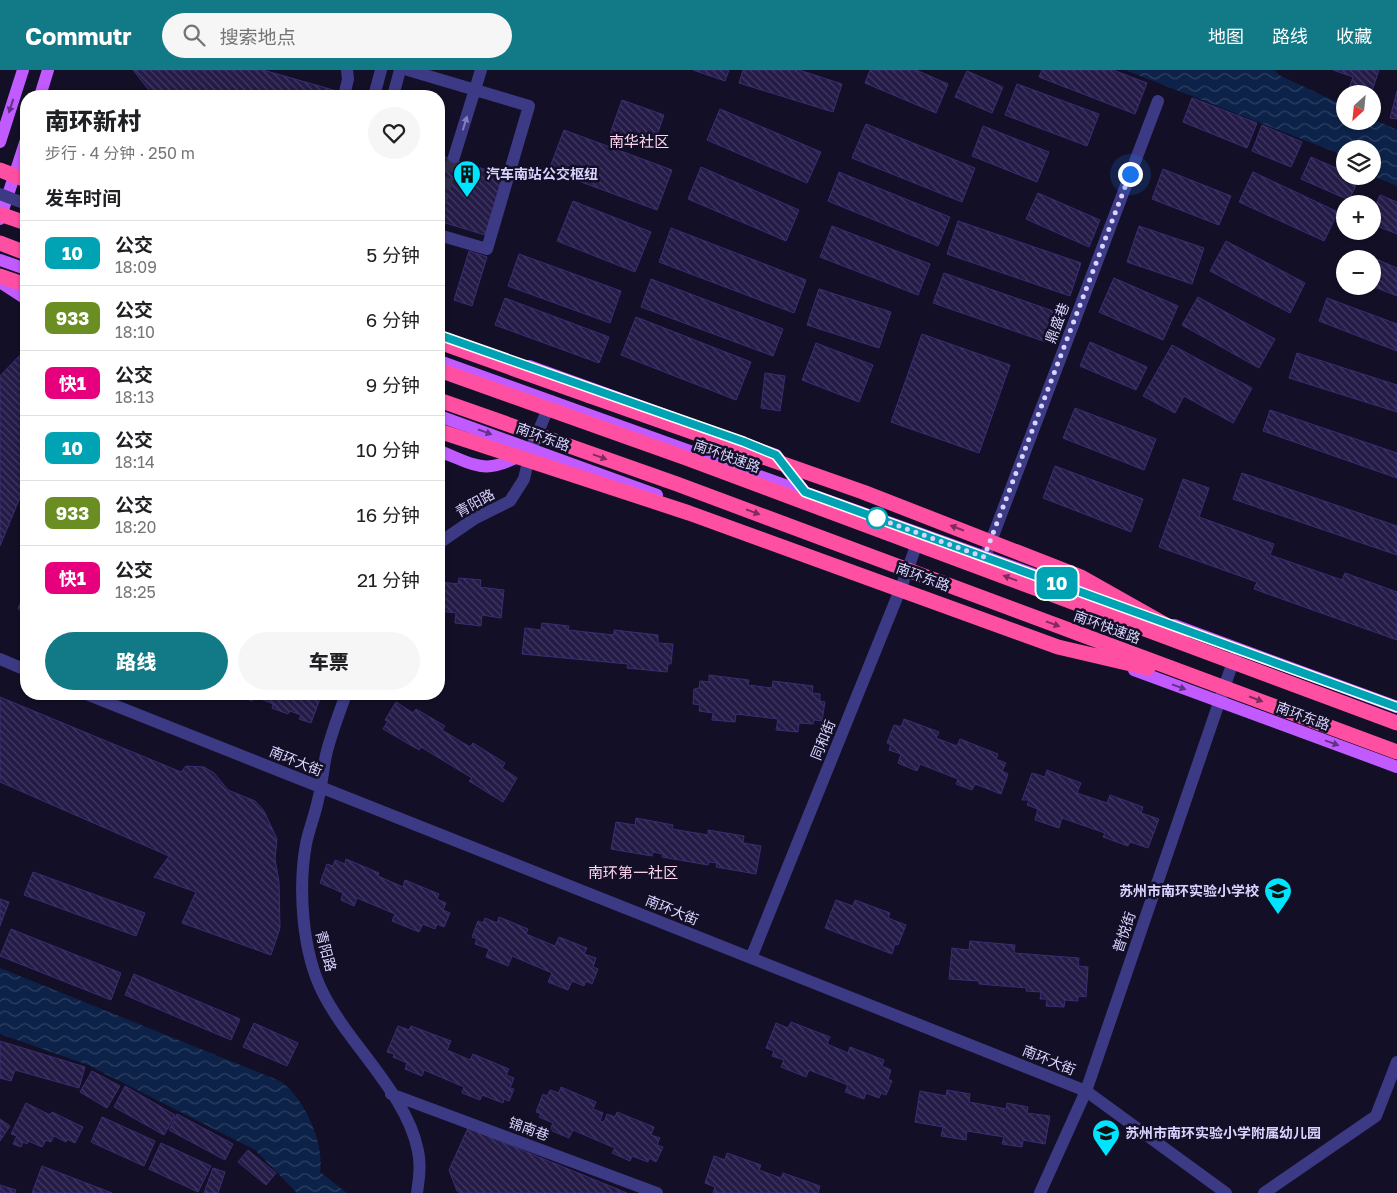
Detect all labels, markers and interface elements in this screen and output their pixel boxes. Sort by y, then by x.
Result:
search box [162,13,512,58]
text: Commutr [25,21,132,50]
icon: search [180,21,208,49]
text: 搜索地点 [220,25,296,48]
text: 地图 [1208,25,1244,47]
text: 路线 [1272,25,1308,47]
text: 收藏 [1336,25,1372,47]
north arrow [1336,85,1381,130]
map controls [1336,85,1381,295]
one-way arrow [7,99,15,114]
text: 南环新村 [45,106,141,135]
button: heart [368,107,420,159]
one-way arrow [461,116,469,131]
district label: 南华社区 [609,132,669,150]
button: layers [1336,140,1381,185]
text: 步行 · 4 分钟 · 250 m [45,143,195,163]
building icon: 汽车南站公交枢纽 [452,159,482,198]
your location [1118,162,1143,187]
place label: 汽车南站公交枢纽 [486,165,598,182]
text: 发车时间 [45,186,121,209]
button: + [1336,195,1381,240]
text: 公交 [115,233,153,256]
text: 10 [62,242,83,264]
text: 5 分钟 [366,243,420,266]
button: − [1336,250,1381,295]
text: 18:09 [115,257,157,277]
text: 公交 [115,298,153,321]
street label: 鼎盛巷 [1041,300,1072,345]
text: 933 [56,307,89,329]
text: 6 分钟 [366,308,420,331]
text: 18:10 [115,322,155,342]
text: 公交 [115,363,153,386]
text: 快1 [59,372,86,394]
text: 9 分钟 [366,373,420,396]
text: 18:13 [115,387,154,407]
street label: 南环东路 [514,419,572,454]
text: 公交 [115,428,153,451]
one-way arrow [477,429,492,436]
street label: 南环快速路 [691,436,763,475]
text: 10 [62,437,83,459]
text: 10 分钟 [356,438,420,461]
text: 18:14 [115,452,155,472]
one-way arrow [593,453,608,461]
street label: 青阳路 [452,485,497,520]
text: 公交 [115,493,153,516]
text: 933 [56,502,89,524]
text: 16 分钟 [357,503,420,526]
unlabelled marker [866,507,888,529]
one-way arrow [746,508,761,516]
text: 18:20 [115,517,157,537]
one-way arrow [949,524,964,531]
text: 公交 [115,558,153,581]
street label: 南环东路 [894,559,952,594]
text: 快1 [59,567,86,589]
line badge: 10 [1034,567,1080,599]
text: 21 分钟 [357,568,420,591]
text: 10 [1047,572,1067,594]
one-way arrow [1003,574,1018,581]
text: 18:25 [115,582,156,602]
street label: 南环快速路 [1071,607,1143,646]
one-way arrow [1046,620,1061,628]
button: 路线 [45,632,228,690]
button: 车票 [238,632,420,690]
one-way arrow [1172,684,1187,691]
one-way arrow [1248,696,1263,703]
street label: 南环东路 [1274,698,1332,733]
street label: 同和街 [807,717,838,762]
one-way arrow [1325,739,1340,747]
street label: 南环大街 [267,742,325,779]
district label: 南环第一社区 [588,863,678,881]
school or university icon: 苏州市南环实验小学校 [1263,876,1293,915]
place label: 苏州市南环实验小学校 [1119,882,1259,899]
street label: 南环大街 [643,891,701,928]
street label: 普悦街 [1109,909,1138,954]
street label: 青阳路 [313,928,340,973]
street label: 南环大街 [1020,1041,1078,1078]
street label: 锦南巷 [507,1113,552,1144]
school or university icon: 苏州市南环实验小学附属幼儿园 [1091,1118,1121,1157]
place label: 苏州市南环实验小学附属幼儿园 [1125,1124,1321,1141]

